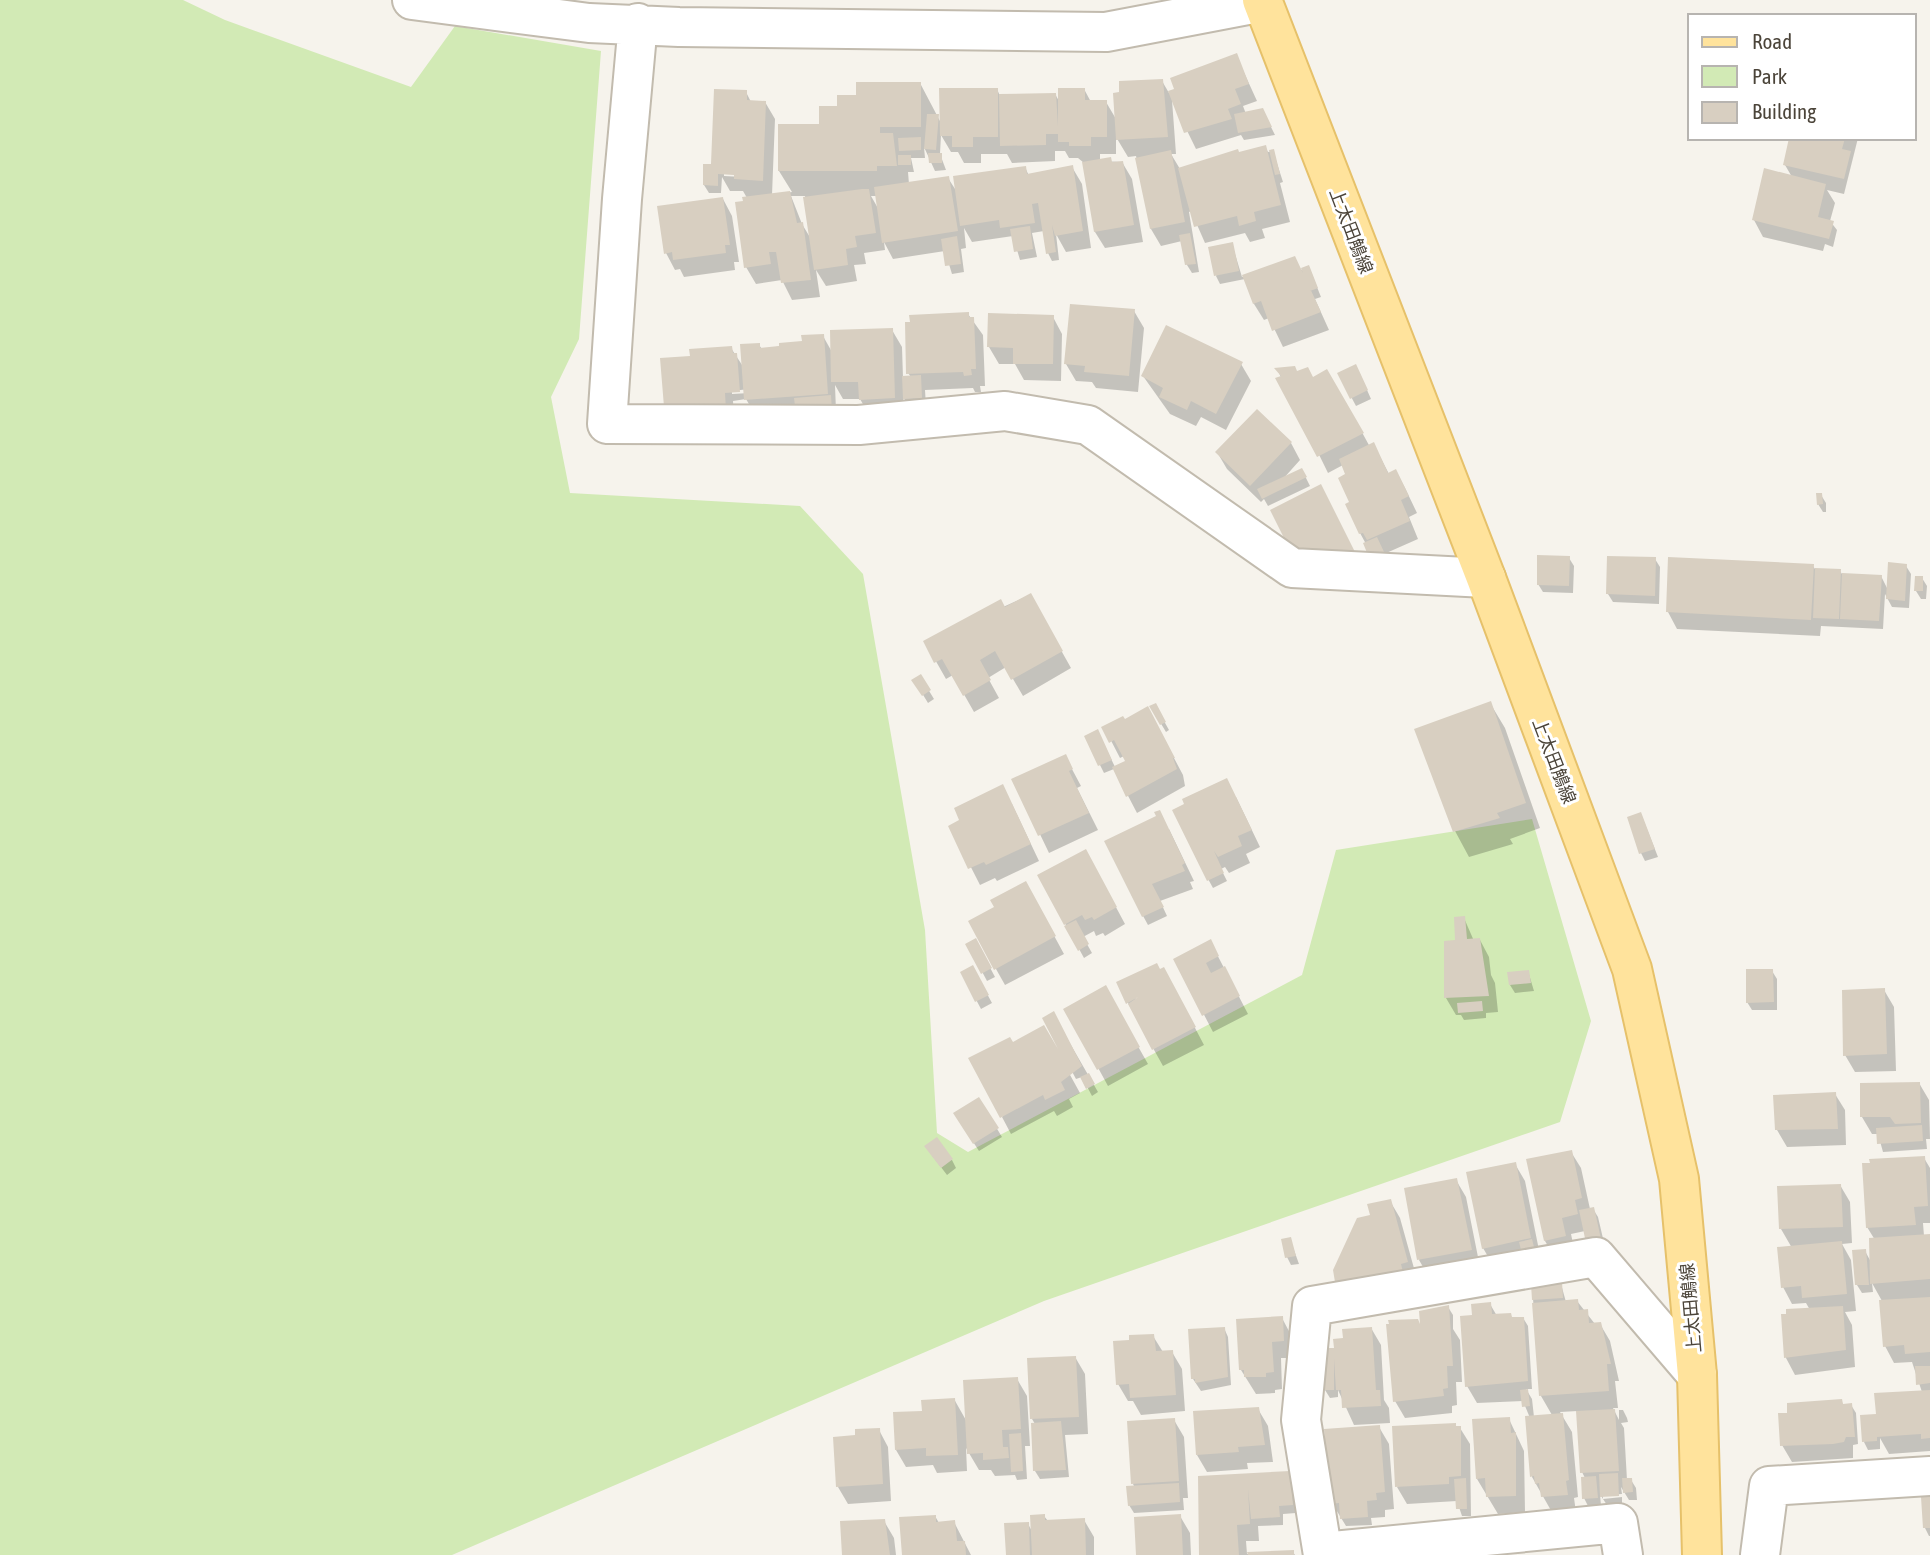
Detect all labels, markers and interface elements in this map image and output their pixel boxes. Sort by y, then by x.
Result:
legend [1688,14,1916,140]
text: Road [1752,29,1792,53]
text: Park [1752,64,1787,88]
text: Building [1752,99,1816,123]
street label: 上太田鵤線 [1326,185,1377,277]
street label: 上太田鵤線 [1529,715,1580,807]
street label: 上太田鵤線 [1676,1262,1705,1354]

